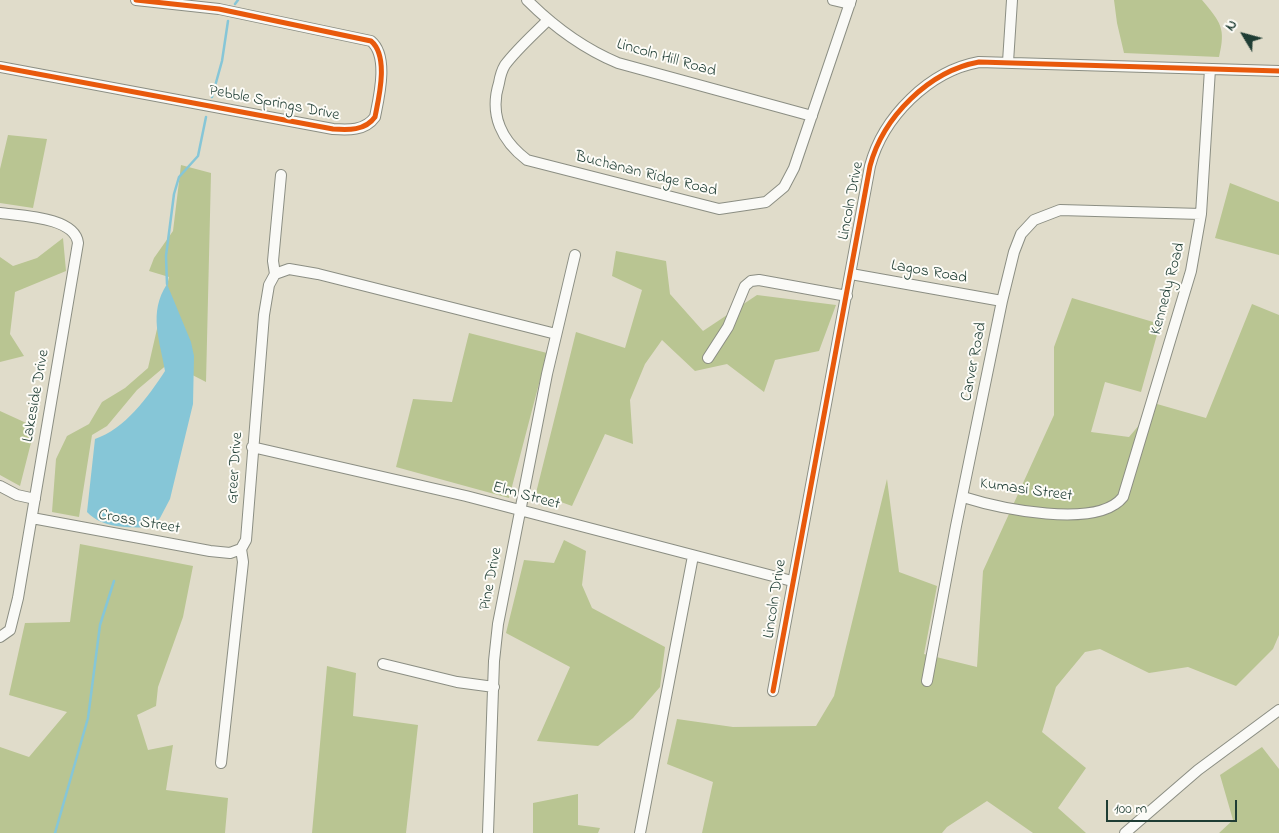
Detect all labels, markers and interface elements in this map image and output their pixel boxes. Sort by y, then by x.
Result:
north arrow [1219,10,1269,60]
text: N [1220,16,1243,36]
street label: Lincoln Hill Road [614,36,718,82]
street label: Pebble Springs Drive [207,82,341,126]
street label: Buchanan Ridge Road [573,148,719,202]
street label: Lincoln Drive [835,160,869,242]
street label: Kennedy Road [1147,241,1191,337]
street label: Lagos Road [889,257,969,289]
street label: Carver Road [958,321,992,403]
street label: Lakeside Drive [19,348,55,444]
street label: Greer Drive [224,432,248,504]
street label: Kumasi Street [978,475,1074,507]
street label: Elm Street [490,479,562,515]
street label: Cross Street [97,506,181,540]
street label: Pine Drive [477,546,507,612]
street label: Lincoln Drive [760,558,792,640]
scale bar [1109,790,1240,822]
text: 100 m [1114,798,1147,820]

